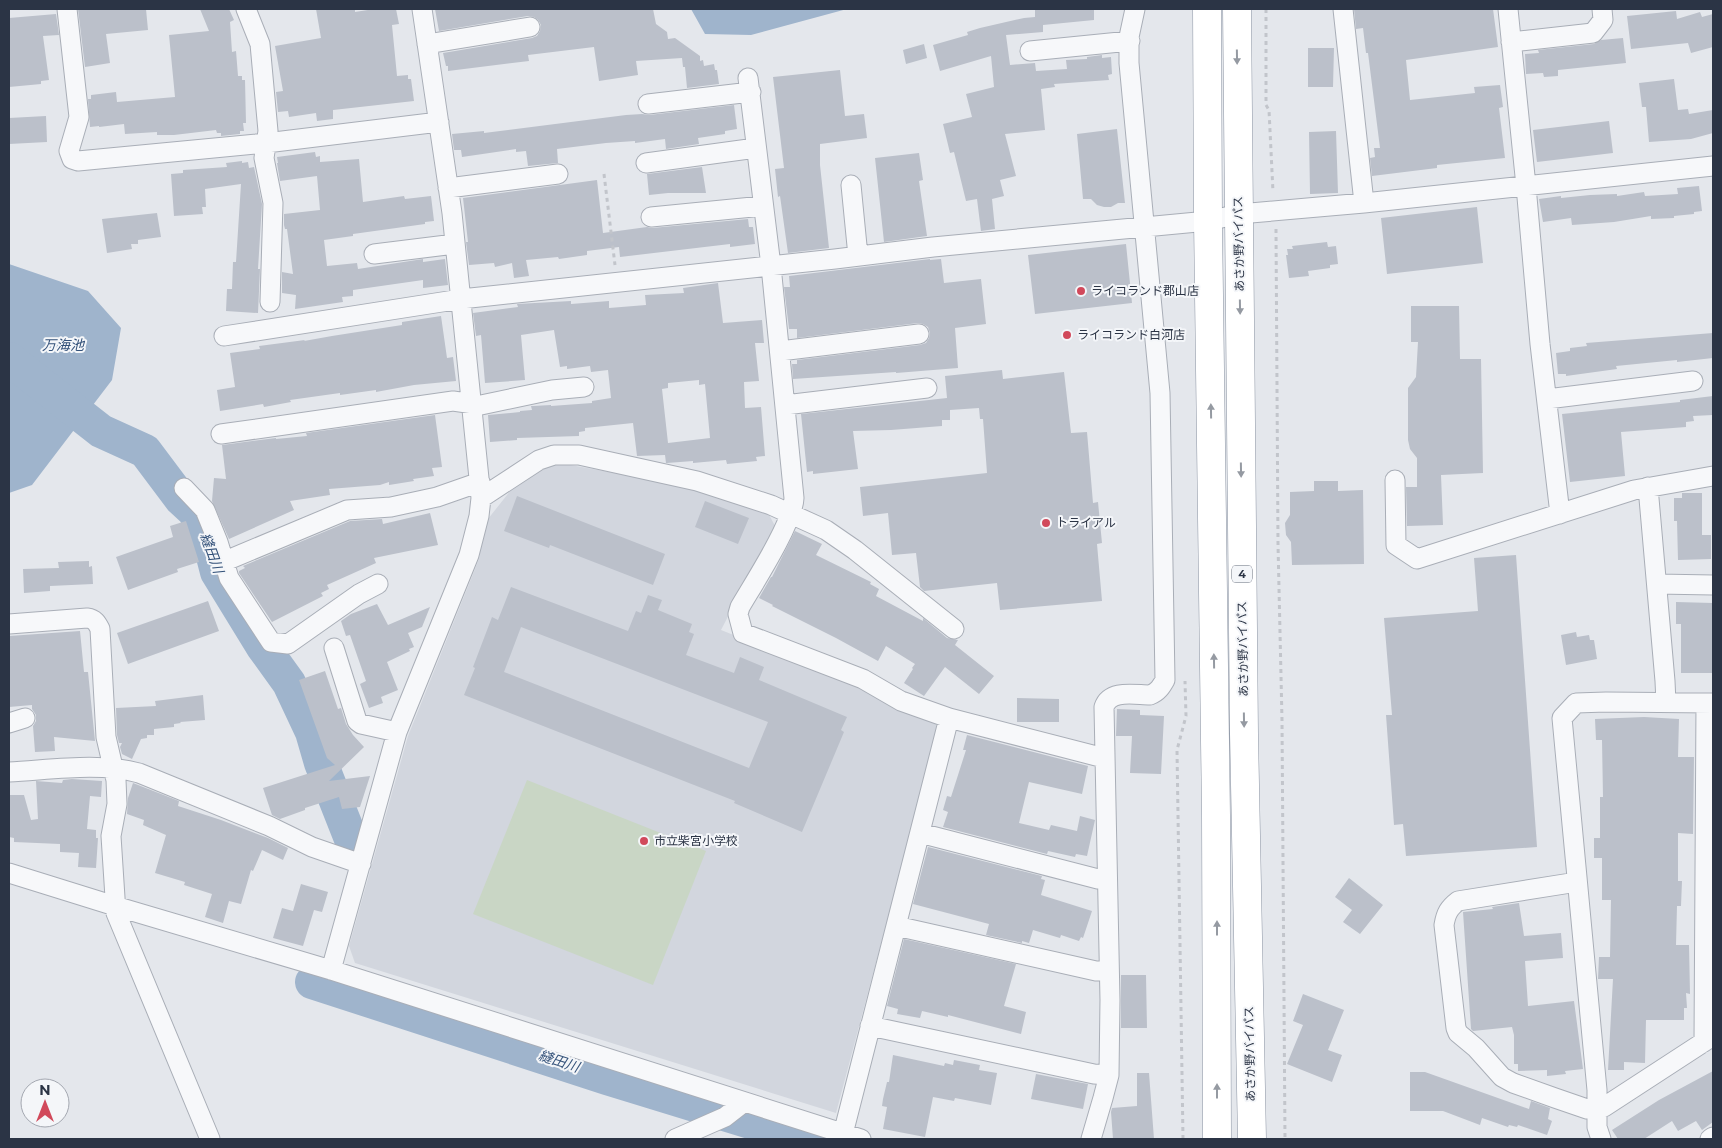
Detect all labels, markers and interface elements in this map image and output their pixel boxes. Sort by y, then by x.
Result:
one-way arrow [1234,50,1242,66]
street label: あさか野バイパス [1230,196,1247,292]
place label: ライコランド郡山店 [1091,283,1199,298]
marker: ライコランド郡山店 [1075,285,1087,297]
one-way arrow [1236,300,1244,316]
place label: ライコランド白河店 [1077,327,1185,342]
marker: ライコランド白河店 [1061,329,1073,341]
water label: 万海池 [42,336,86,354]
one-way arrow [1207,402,1215,418]
one-way arrow [1237,462,1245,478]
place label: トライアル [1056,515,1116,530]
marker: トライアル [1040,517,1052,529]
water label: 縫田川 [196,530,228,578]
road number: 4 [1232,566,1252,582]
street label: あさか野バイパス [1234,601,1251,697]
one-way arrow [1210,652,1218,668]
one-way arrow [1240,712,1248,728]
place label: 市立柴宮小学校 [654,833,738,848]
marker: 市立柴宮小学校 [638,835,650,847]
one-way arrow [1212,920,1220,936]
street label: あさか野バイパス [1241,1006,1258,1102]
water label: 縫田川 [536,1046,584,1077]
north arrow [20,1078,70,1128]
text: N [39,1081,51,1099]
one-way arrow [1213,1082,1221,1098]

